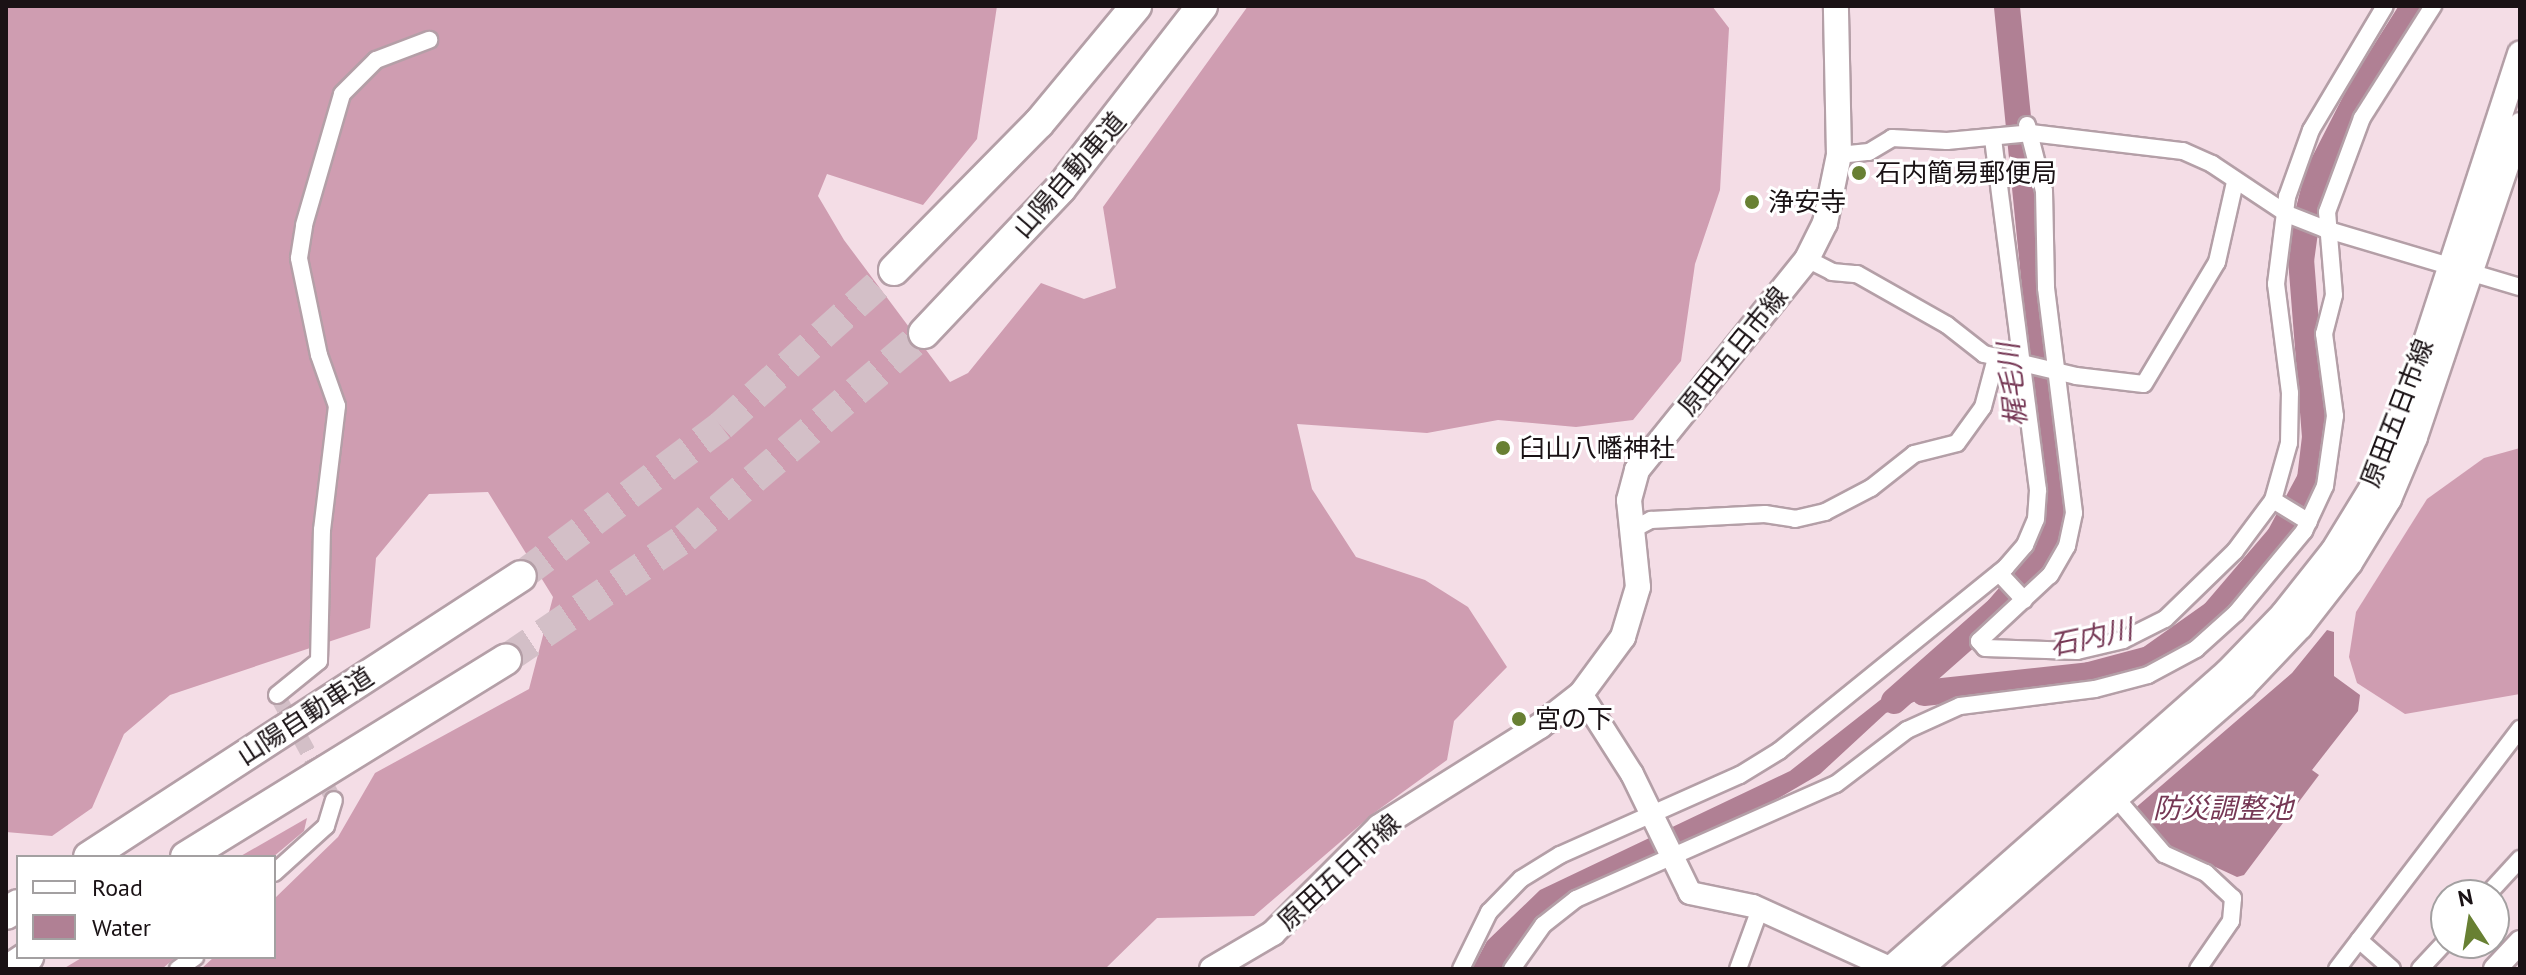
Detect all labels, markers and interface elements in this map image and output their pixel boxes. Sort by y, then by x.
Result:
street label: 山陽自動車道 [1006,106,1132,244]
place label: 石内簡易郵便局 [1875,157,2057,189]
marker: 石内簡易郵便局 [1850,164,1868,182]
place label: 浄安寺 [1768,186,1846,218]
marker: 浄安寺 [1743,193,1761,211]
street label: 原田五日市線 [1672,281,1794,421]
street label: 原田五日市線 [2354,335,2440,491]
water label: 梶毛川 [1991,341,2033,429]
place label: 臼山八幡神社 [1519,432,1675,464]
marker: 臼山八幡神社 [1494,439,1512,457]
water label: 石内川 [2046,612,2136,662]
street label: 山陽自動車道 [231,660,379,772]
place label: 宮の下 [1535,703,1613,735]
marker: 宮の下 [1510,710,1528,728]
water label: 防災調整池 [2153,791,2293,825]
street label: 原田五日市線 [1271,807,1407,937]
legend [16,855,276,959]
text: Road [92,872,143,903]
north arrow [2430,879,2510,959]
text: N [2455,882,2475,913]
text: Water [92,912,151,943]

